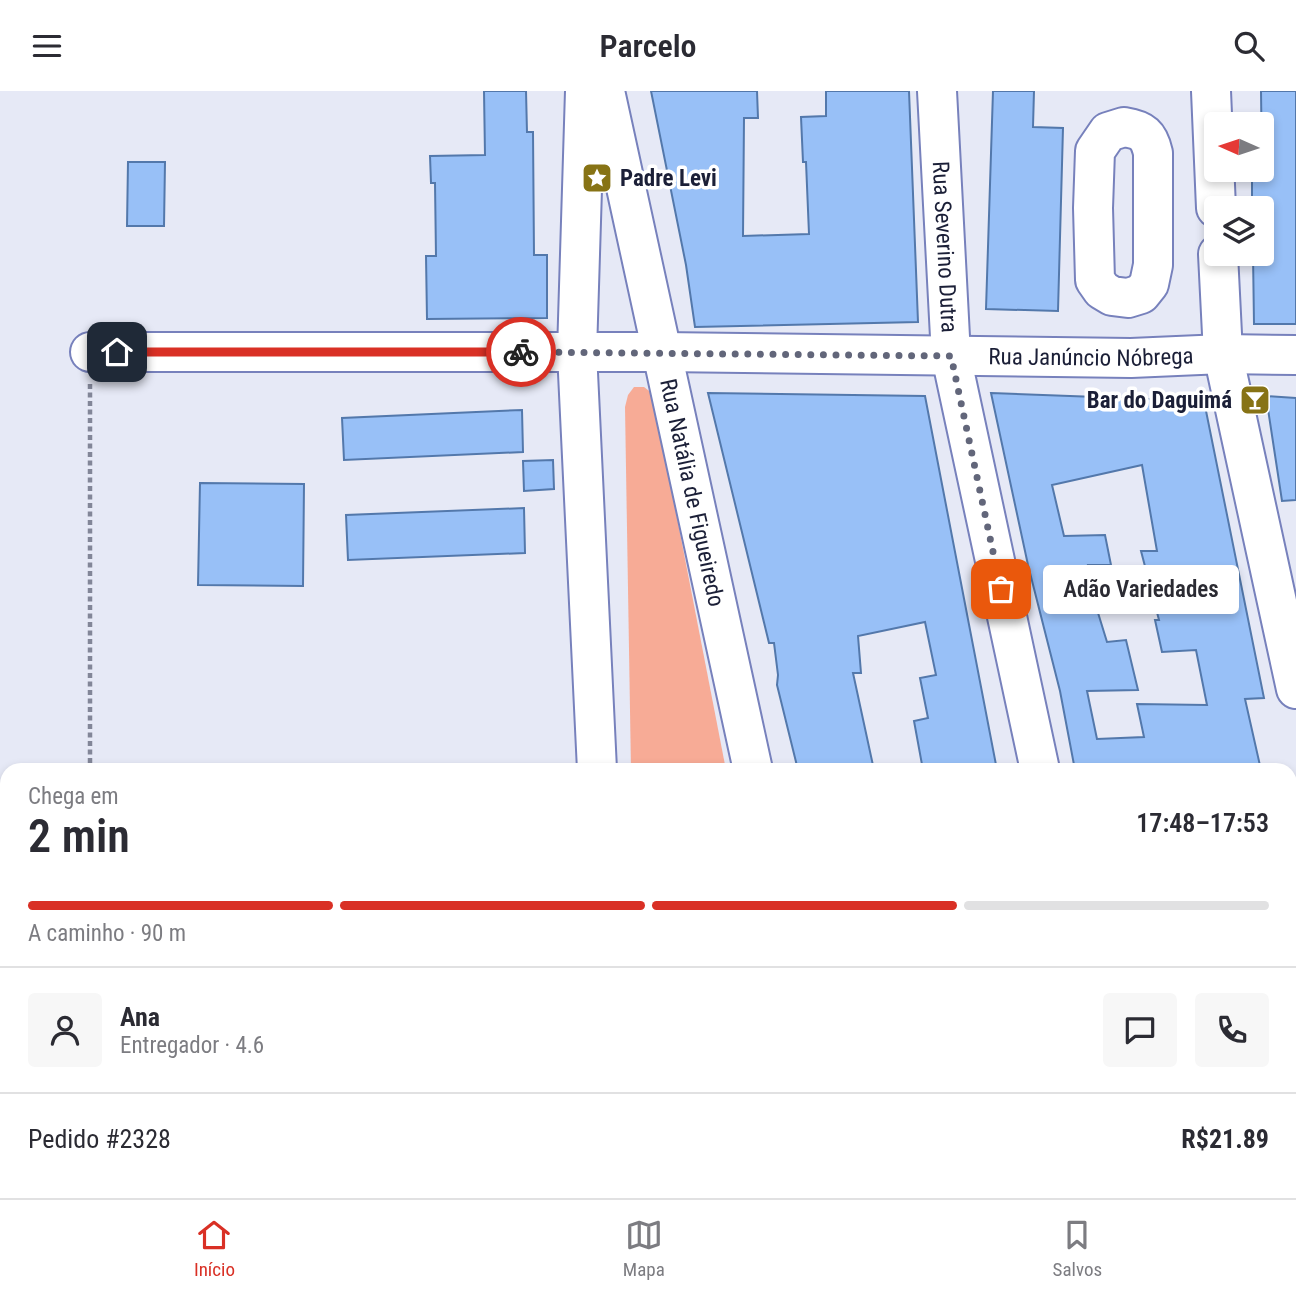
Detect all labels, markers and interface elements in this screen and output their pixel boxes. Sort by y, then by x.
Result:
icon: menu [28,27,66,65]
text: Parcelo [600,27,696,65]
icon: search [1230,27,1268,65]
north arrow [1204,112,1274,182]
map controls [1204,112,1274,266]
street label: Rua Severino Dutra [927,160,963,333]
place icon: Padre Levi [580,161,614,195]
place label: Padre Levi [620,165,717,192]
button: layers [1204,196,1274,266]
courier [486,317,556,387]
pin [87,322,147,382]
icon: home [98,333,136,371]
icon: bike [502,333,540,371]
street label: Rua Janúncio Nóbrega [988,342,1194,372]
street label: Rua Natália de Figueiredo [655,376,730,609]
bar icon: Bar do Daguimá [1238,383,1272,417]
place label: Bar do Daguimá [1087,387,1232,414]
pin [971,559,1031,619]
callout: Adão Variedades [1043,565,1239,613]
icon: bag [982,570,1020,608]
text: Adão Variedades [1063,576,1219,603]
text: Chega em [28,783,119,810]
text: 17:48–17:53 [1136,808,1269,838]
text: 2 min [28,809,130,863]
text: A caminho · 90 m [28,920,186,947]
button: person [28,993,102,1067]
button: chat [1103,993,1177,1067]
button: phone [1195,993,1269,1067]
text: Ana [120,1002,160,1032]
text: Entregador · 4.6 [120,1032,264,1059]
text: Pedido #2328 [28,1124,171,1154]
text: R$21.89 [1181,1124,1269,1154]
tab: Início [194,1216,235,1281]
tab: Mapa [623,1216,665,1281]
tab: Salvos [1053,1216,1102,1281]

